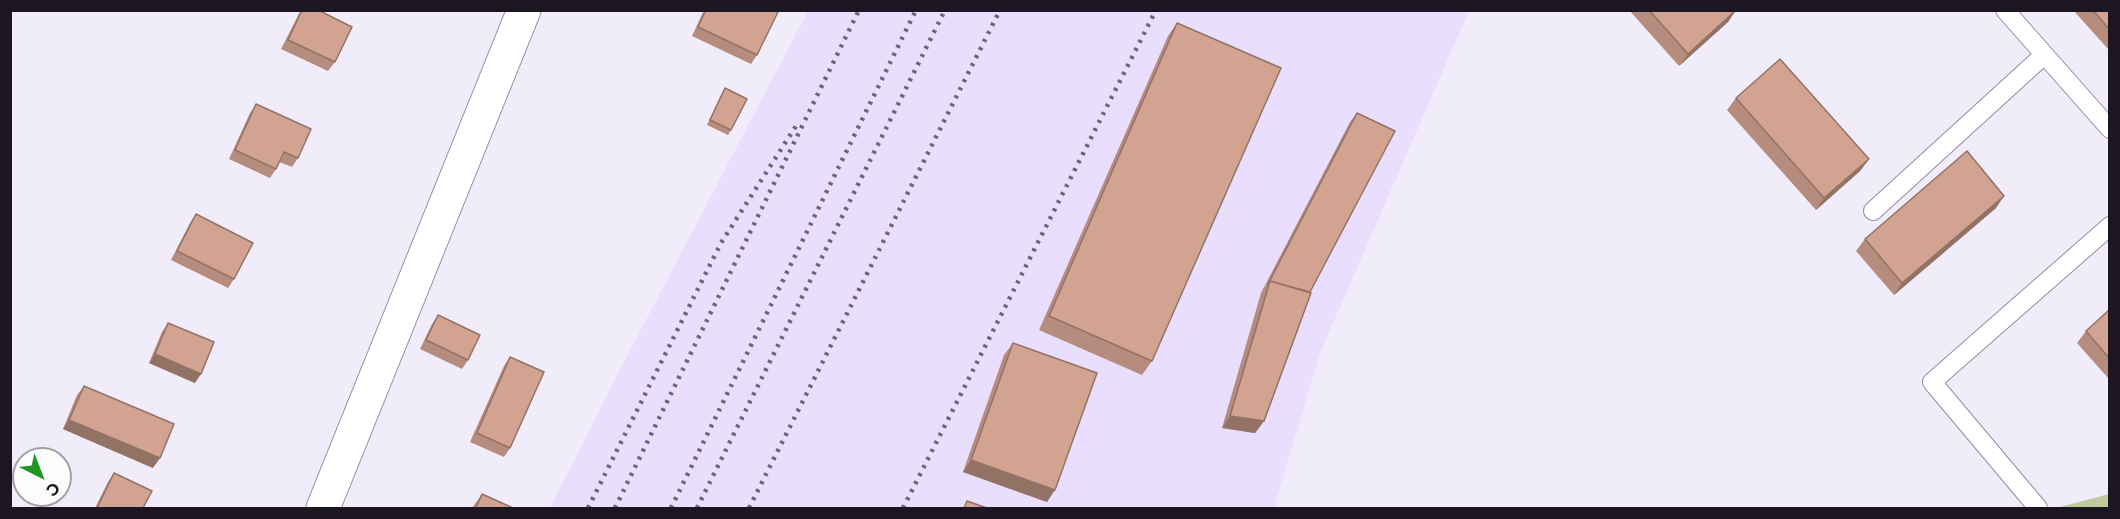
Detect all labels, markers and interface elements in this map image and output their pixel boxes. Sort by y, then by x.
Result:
north arrow [12,447,72,507]
text: С [42,478,64,500]

